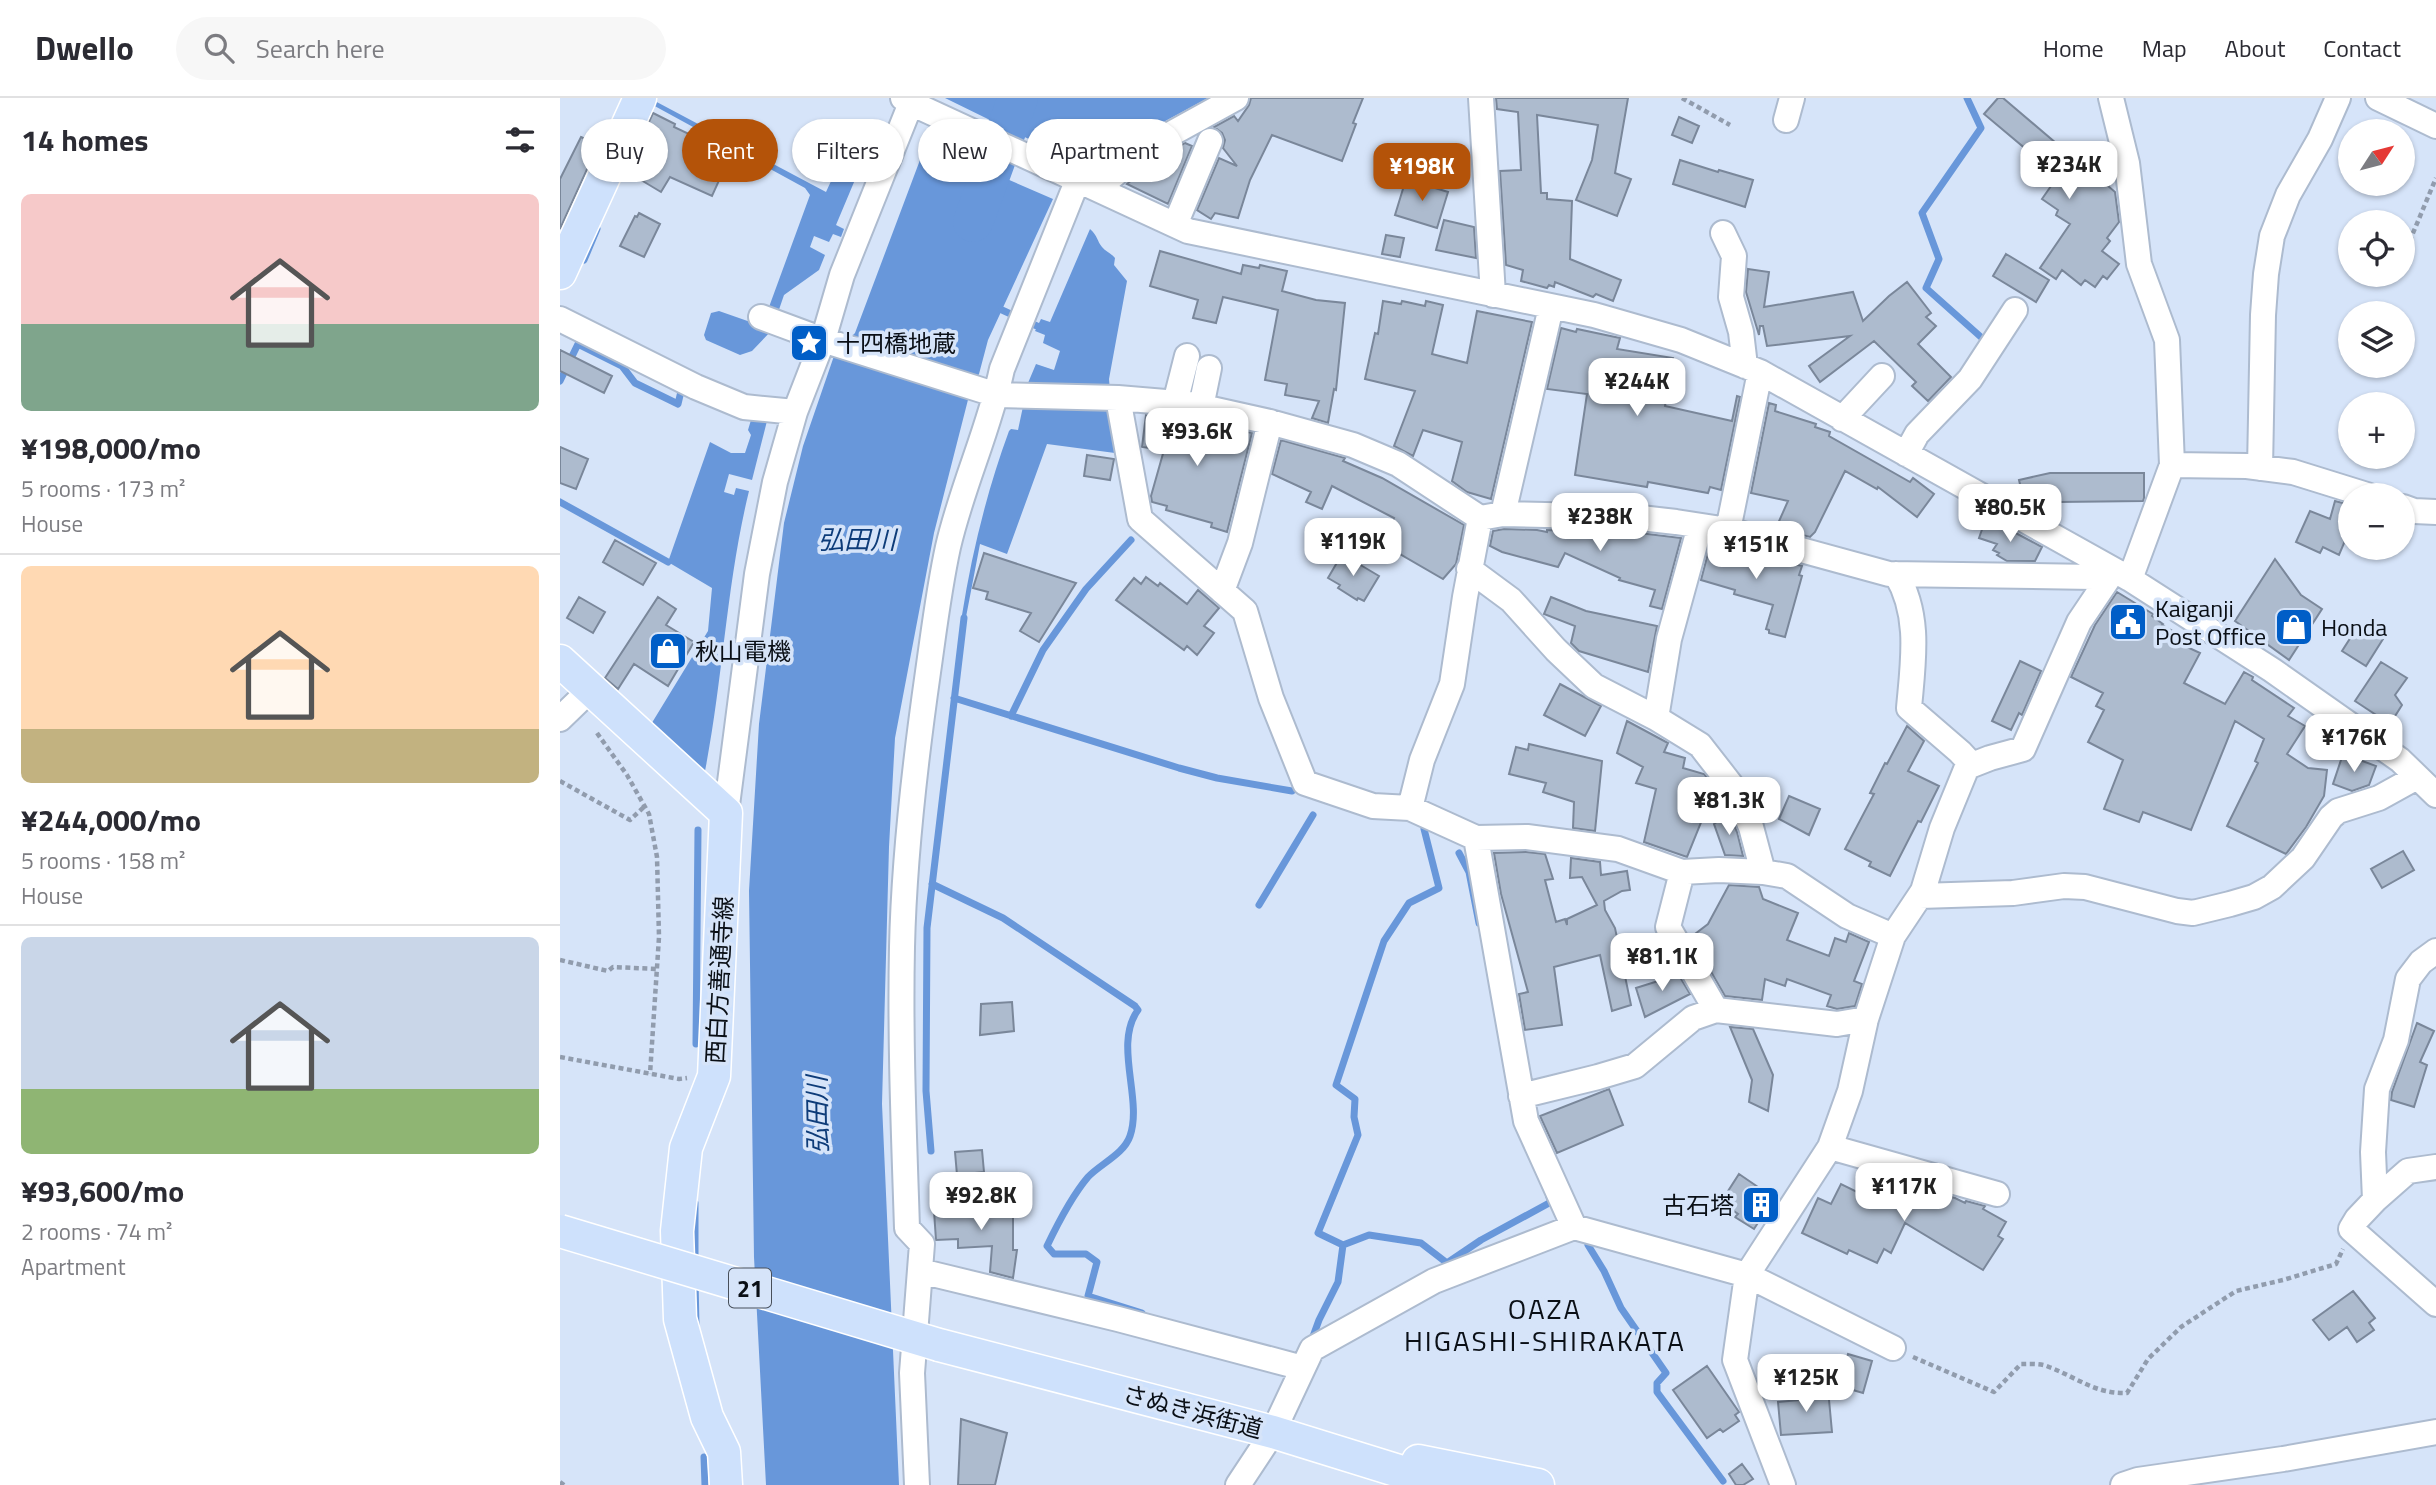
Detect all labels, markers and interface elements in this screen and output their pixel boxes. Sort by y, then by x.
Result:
search box [176,17,666,80]
text: Dwello [35,23,134,73]
icon: search [200,29,238,67]
text: Search here [256,29,385,68]
text: Home [2043,30,2104,66]
text: Map [2142,30,2187,66]
text: About [2225,30,2285,66]
text: Contact [2323,30,2401,66]
text: 14 homes [21,117,148,163]
chip: Buy [581,119,668,182]
chip: Rent [682,119,778,182]
chip: Filters [792,119,904,182]
chip: New [918,119,1012,182]
chip: Apartment [1026,119,1183,182]
north arrow [2338,119,2415,196]
map controls [2338,119,2415,560]
icon: filters [501,121,539,159]
pin: ¥234K [2020,141,2118,201]
pin: ¥198K [1373,144,1471,203]
text: ¥234K [2036,146,2102,181]
text: ¥198K [1389,148,1455,183]
button: locate [2338,210,2415,287]
icon: home [217,240,343,366]
button: layers [2338,301,2415,378]
place icon: 十四橋地蔵 [788,322,830,364]
place label: 十四橋地蔵 [836,325,956,361]
pin: ¥244K [1588,358,1686,418]
text: ¥244K [1604,363,1670,398]
button: + [2338,392,2415,469]
pin: ¥93.6K [1140,408,1254,468]
text: ¥93.6K [1161,413,1233,448]
text: ¥198,000/mo [21,425,201,471]
text: 5 rooms · 173 m² [21,471,185,506]
button: − [2338,483,2415,560]
pin: ¥80.5K [1953,484,2067,544]
text: ¥80.5K [1974,489,2046,524]
pin: ¥238K [1551,494,1649,553]
text: ¥238K [1567,498,1633,533]
text: House [21,506,83,541]
pin: ¥119K [1304,518,1402,578]
water label: 弘田川 [818,520,899,559]
pin: ¥151K [1707,522,1805,581]
text: ¥119K [1320,523,1386,558]
text: ¥151K [1723,526,1789,561]
place label: Kaiganji Post Office [2155,590,2266,654]
public building icon: Kaiganji Post Office [2107,601,2149,643]
shop icon: Honda [2273,606,2315,648]
place label: Honda [2321,609,2387,645]
icon: home [217,612,343,738]
shop icon: 秋山電機 [647,630,689,672]
place label: 秋山電機 [695,633,791,669]
pin: ¥176K [2305,714,2403,774]
text: ¥176K [2321,719,2387,754]
pin: ¥81.3K [1672,778,1786,837]
text: ¥81.3K [1693,782,1765,817]
text: ¥244,000/mo [21,797,201,843]
text: 5 rooms · 158 m² [21,843,185,878]
text: House [21,878,83,913]
street label: 西白方善通寺線 [697,895,741,1065]
pin: ¥81.1K [1605,934,1719,993]
text: ¥81.1K [1626,938,1698,973]
icon: home [217,983,343,1109]
water label: 弘田川 [797,1073,837,1154]
pin: ¥117K [1855,1164,1953,1223]
text: ¥93,600/mo [21,1168,184,1214]
text: ¥117K [1871,1168,1937,1203]
pin: ¥92.8K [924,1172,1038,1232]
text: ¥92.8K [945,1177,1017,1212]
building icon: 古石塔 [1740,1184,1782,1226]
place label: 古石塔 [1662,1187,1734,1223]
text: 2 rooms · 74 m² [21,1214,172,1249]
text: Apartment [21,1249,126,1284]
road number: 21 [729,1268,771,1308]
district label: OAZA HIGASHI-SHIRAKATA [1404,1287,1686,1362]
pin: ¥125K [1757,1354,1855,1414]
text: ¥125K [1773,1359,1839,1394]
street label: さぬき浜街道 [1119,1375,1267,1447]

